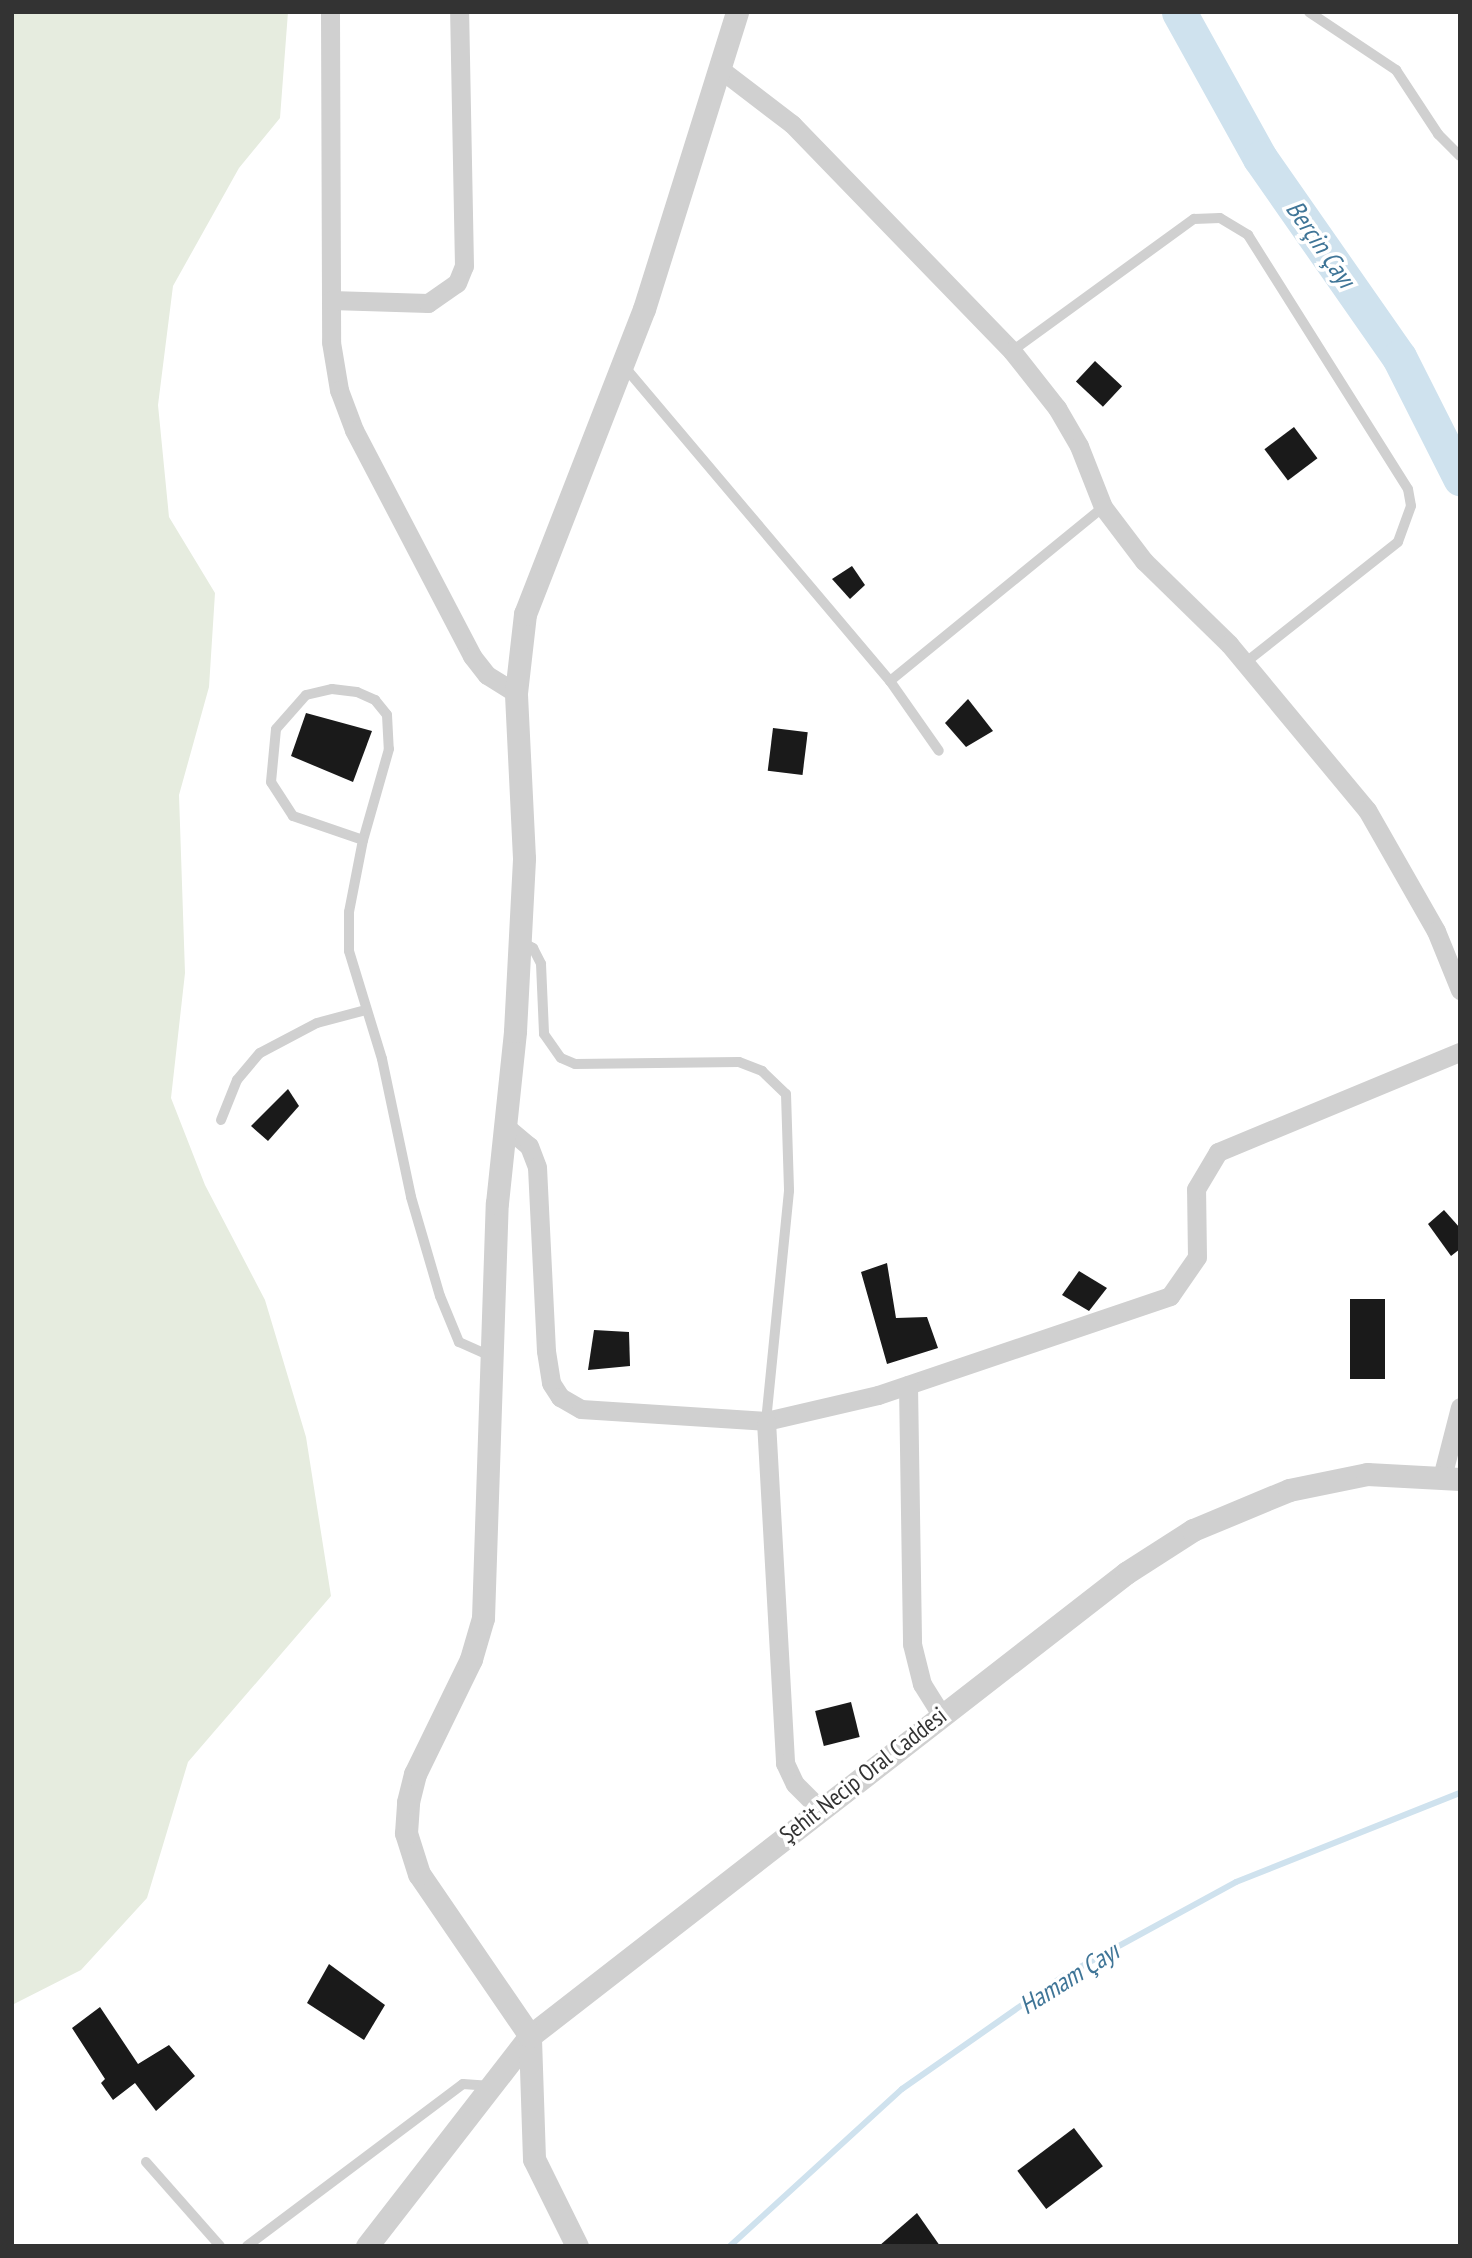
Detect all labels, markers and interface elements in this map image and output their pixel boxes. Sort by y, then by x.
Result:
water label: Berçin Çayı [1280,194,1362,294]
street label: Şehit Necip Oral Caddesi [774,1701,952,1849]
water label: Hamam Çayı [1013,1935,1125,2021]

